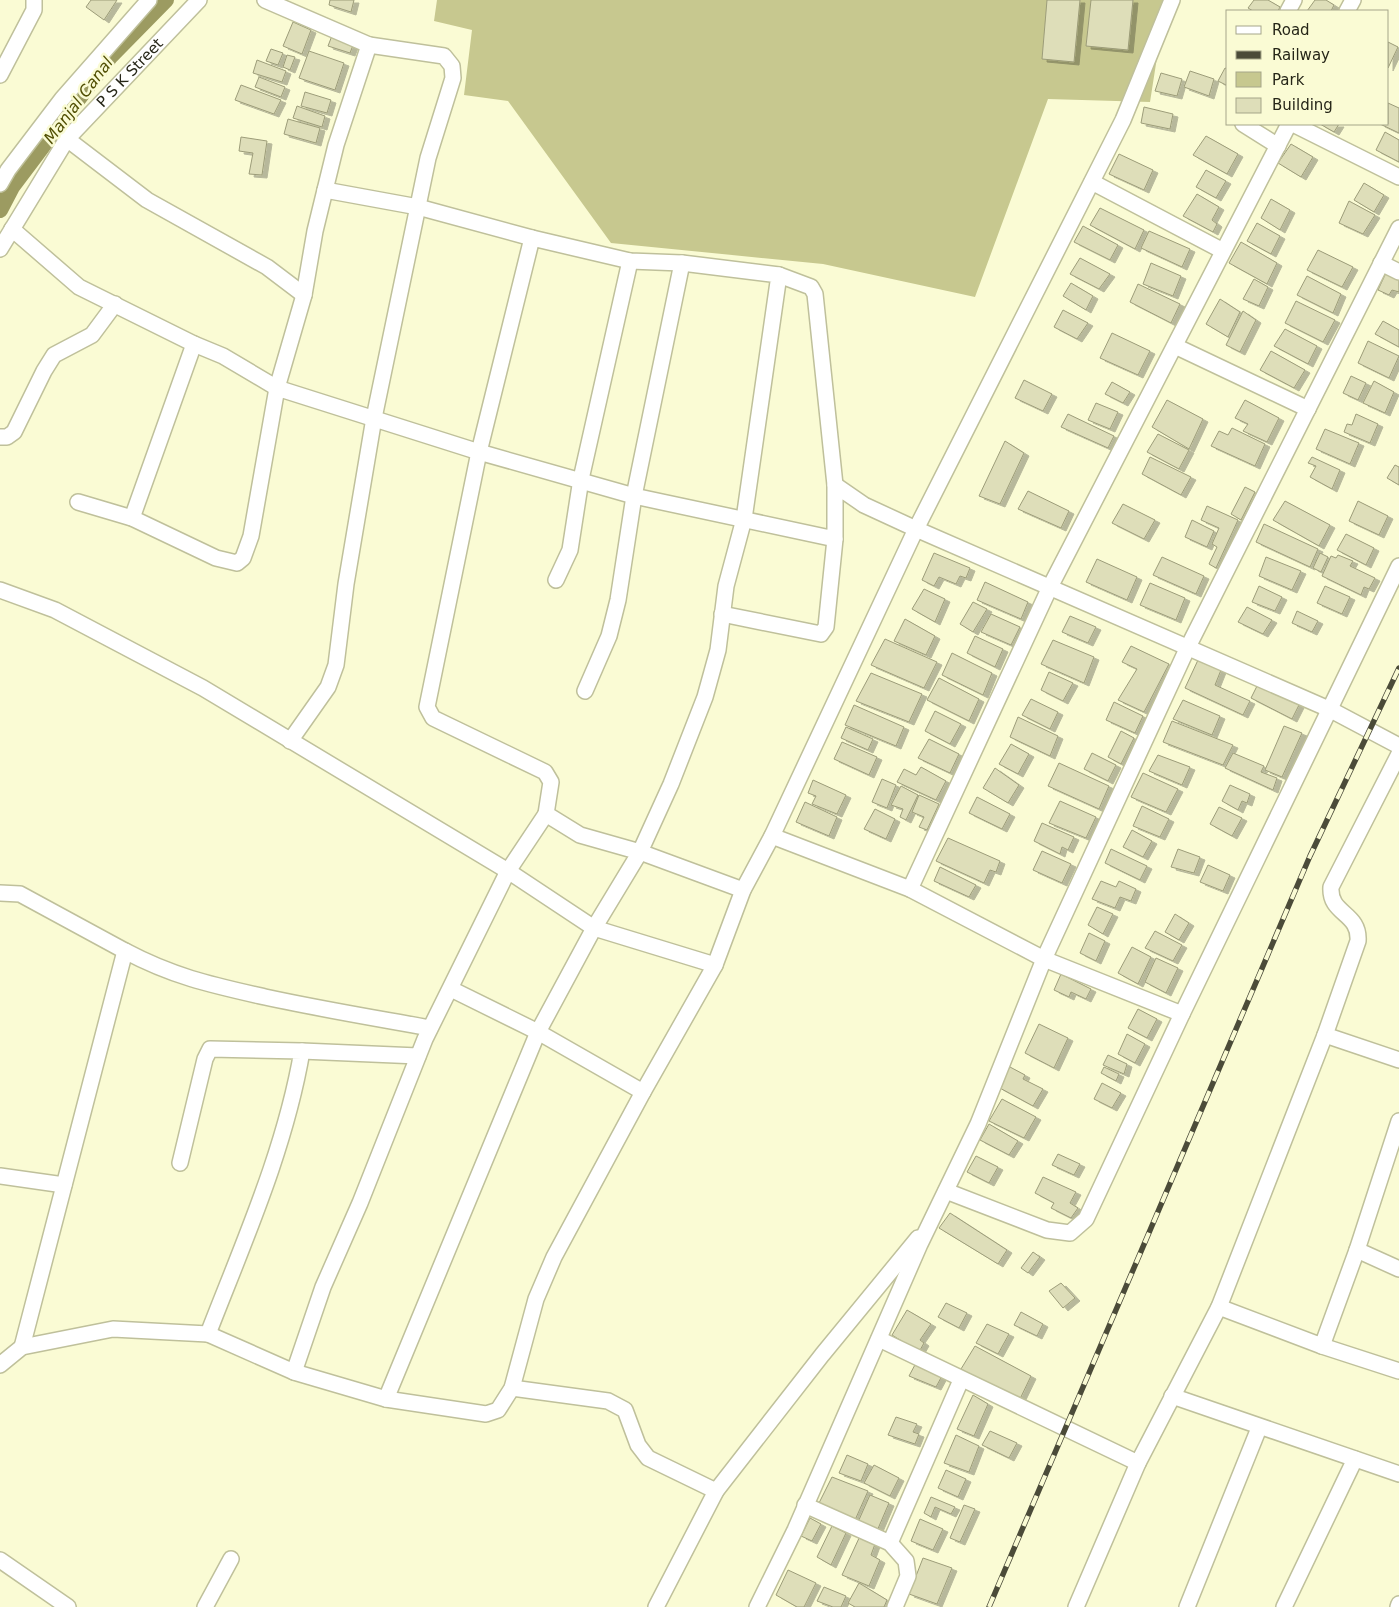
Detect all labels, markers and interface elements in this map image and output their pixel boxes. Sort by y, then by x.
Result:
legend [1226,10,1389,125]
text: Road [1272,21,1310,39]
street label: P S K Street [93,35,167,111]
text: Railway [1272,46,1330,64]
water label: Manjal Canal [40,53,117,147]
text: Park [1272,71,1305,89]
text: Building [1272,96,1333,114]

